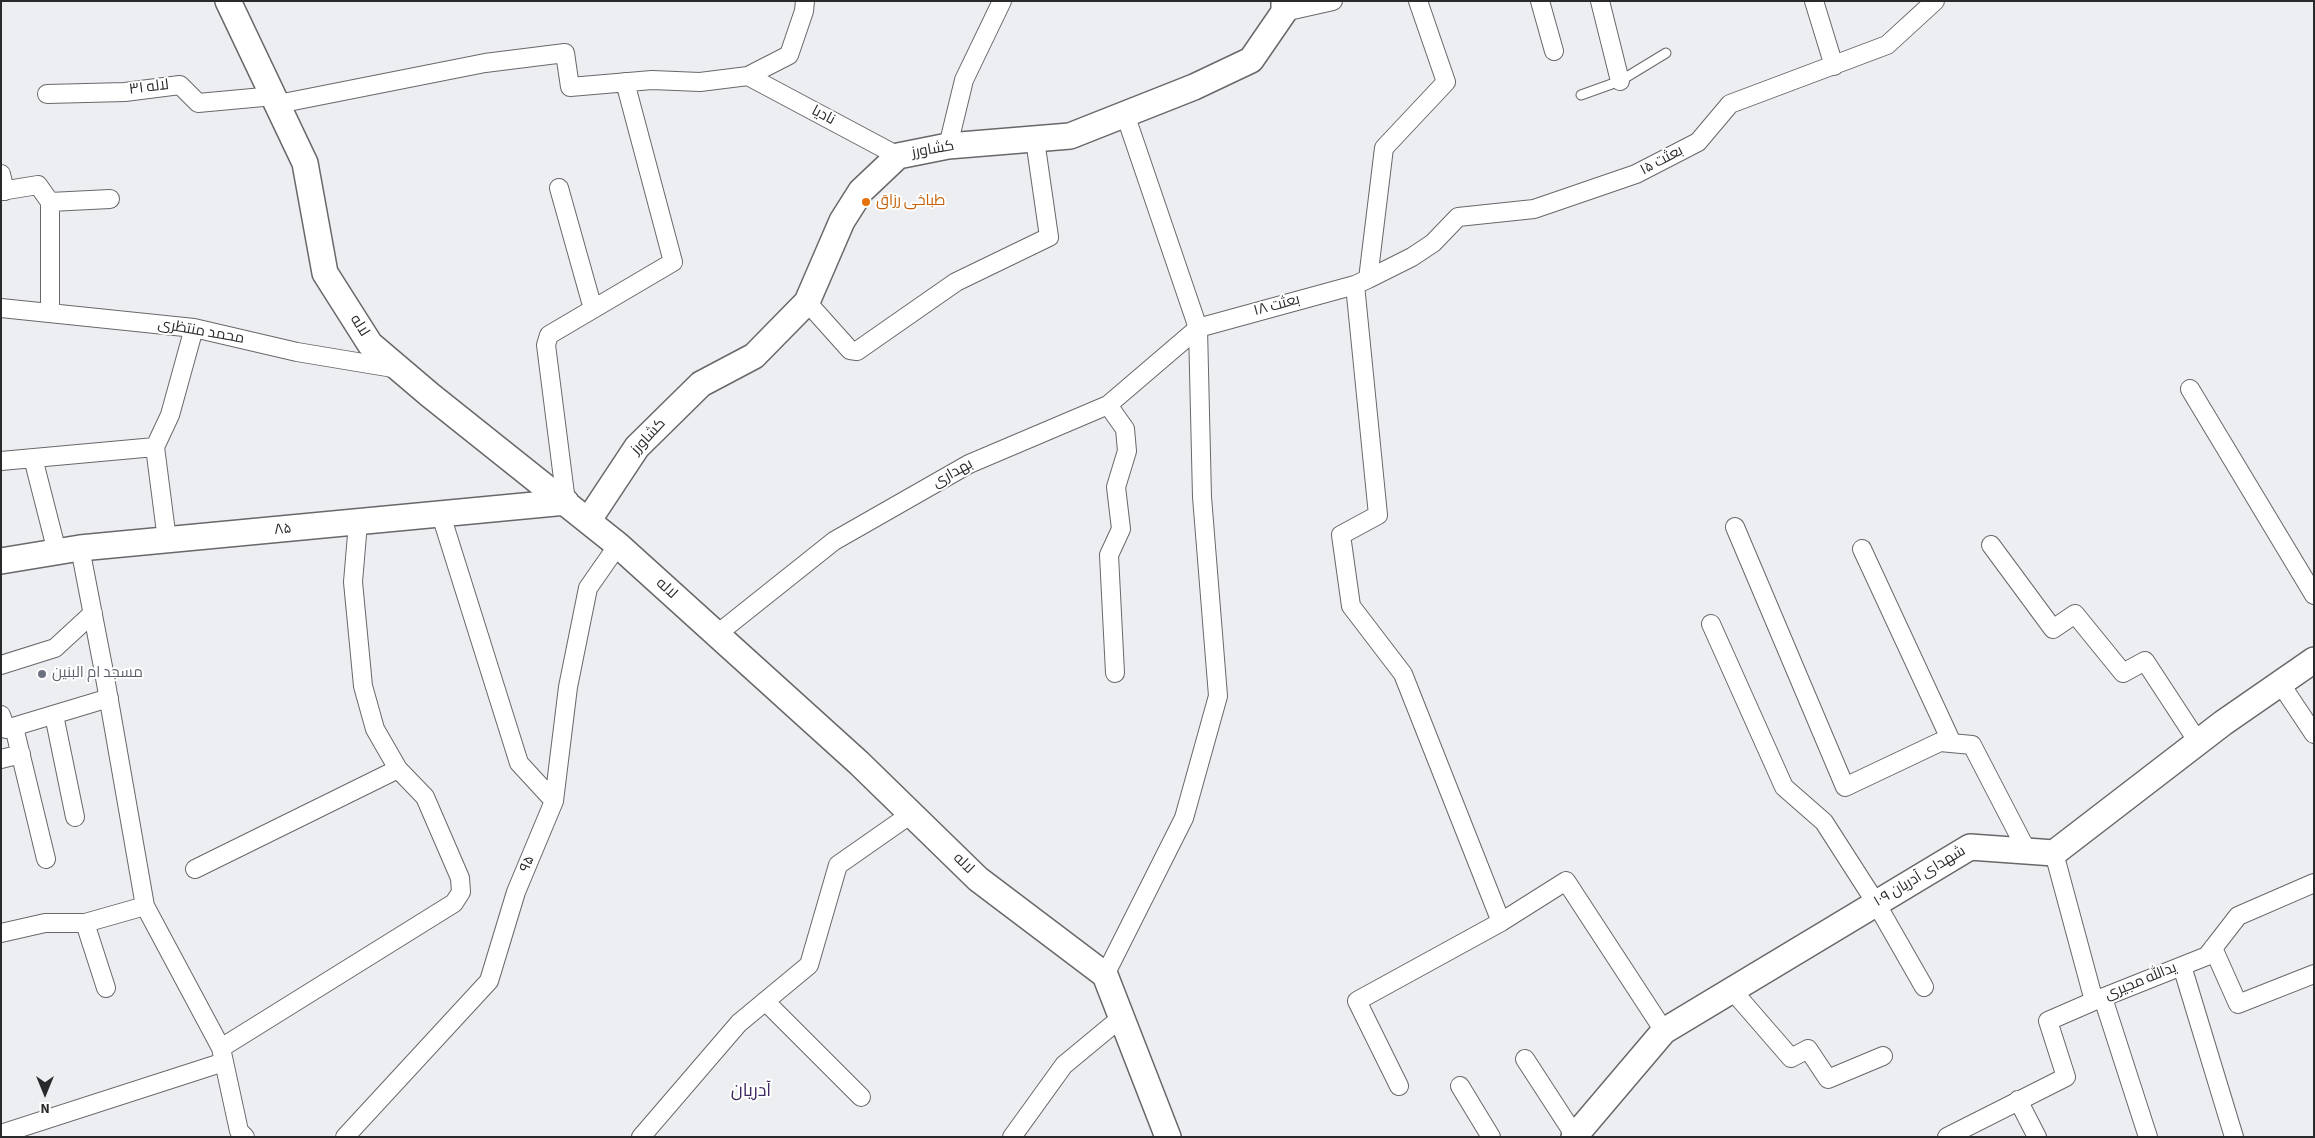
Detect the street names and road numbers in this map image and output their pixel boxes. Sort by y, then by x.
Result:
street label: لاله ۳۱ [128,77,170,99]
street label: نادیا [808,102,838,130]
street label: کشاورز [910,137,956,163]
street label: بعثت ۱۵ [1637,142,1687,180]
street label: بعثت ۱۸ [1252,291,1302,321]
street label: لاله [345,312,373,340]
street label: محمد منتظری [156,316,246,348]
street label: کشاورز [628,415,670,459]
street label: بهداری [930,456,976,492]
street label: ۸۵ [273,520,293,540]
street label: لاله [652,575,680,603]
street label: شهدای آدریان ۱۰۹ [1871,843,1969,911]
street label: لاله [949,850,977,878]
street label: ۹۵ [517,853,539,875]
street label: یدالله مجیری [2102,959,2180,1005]

